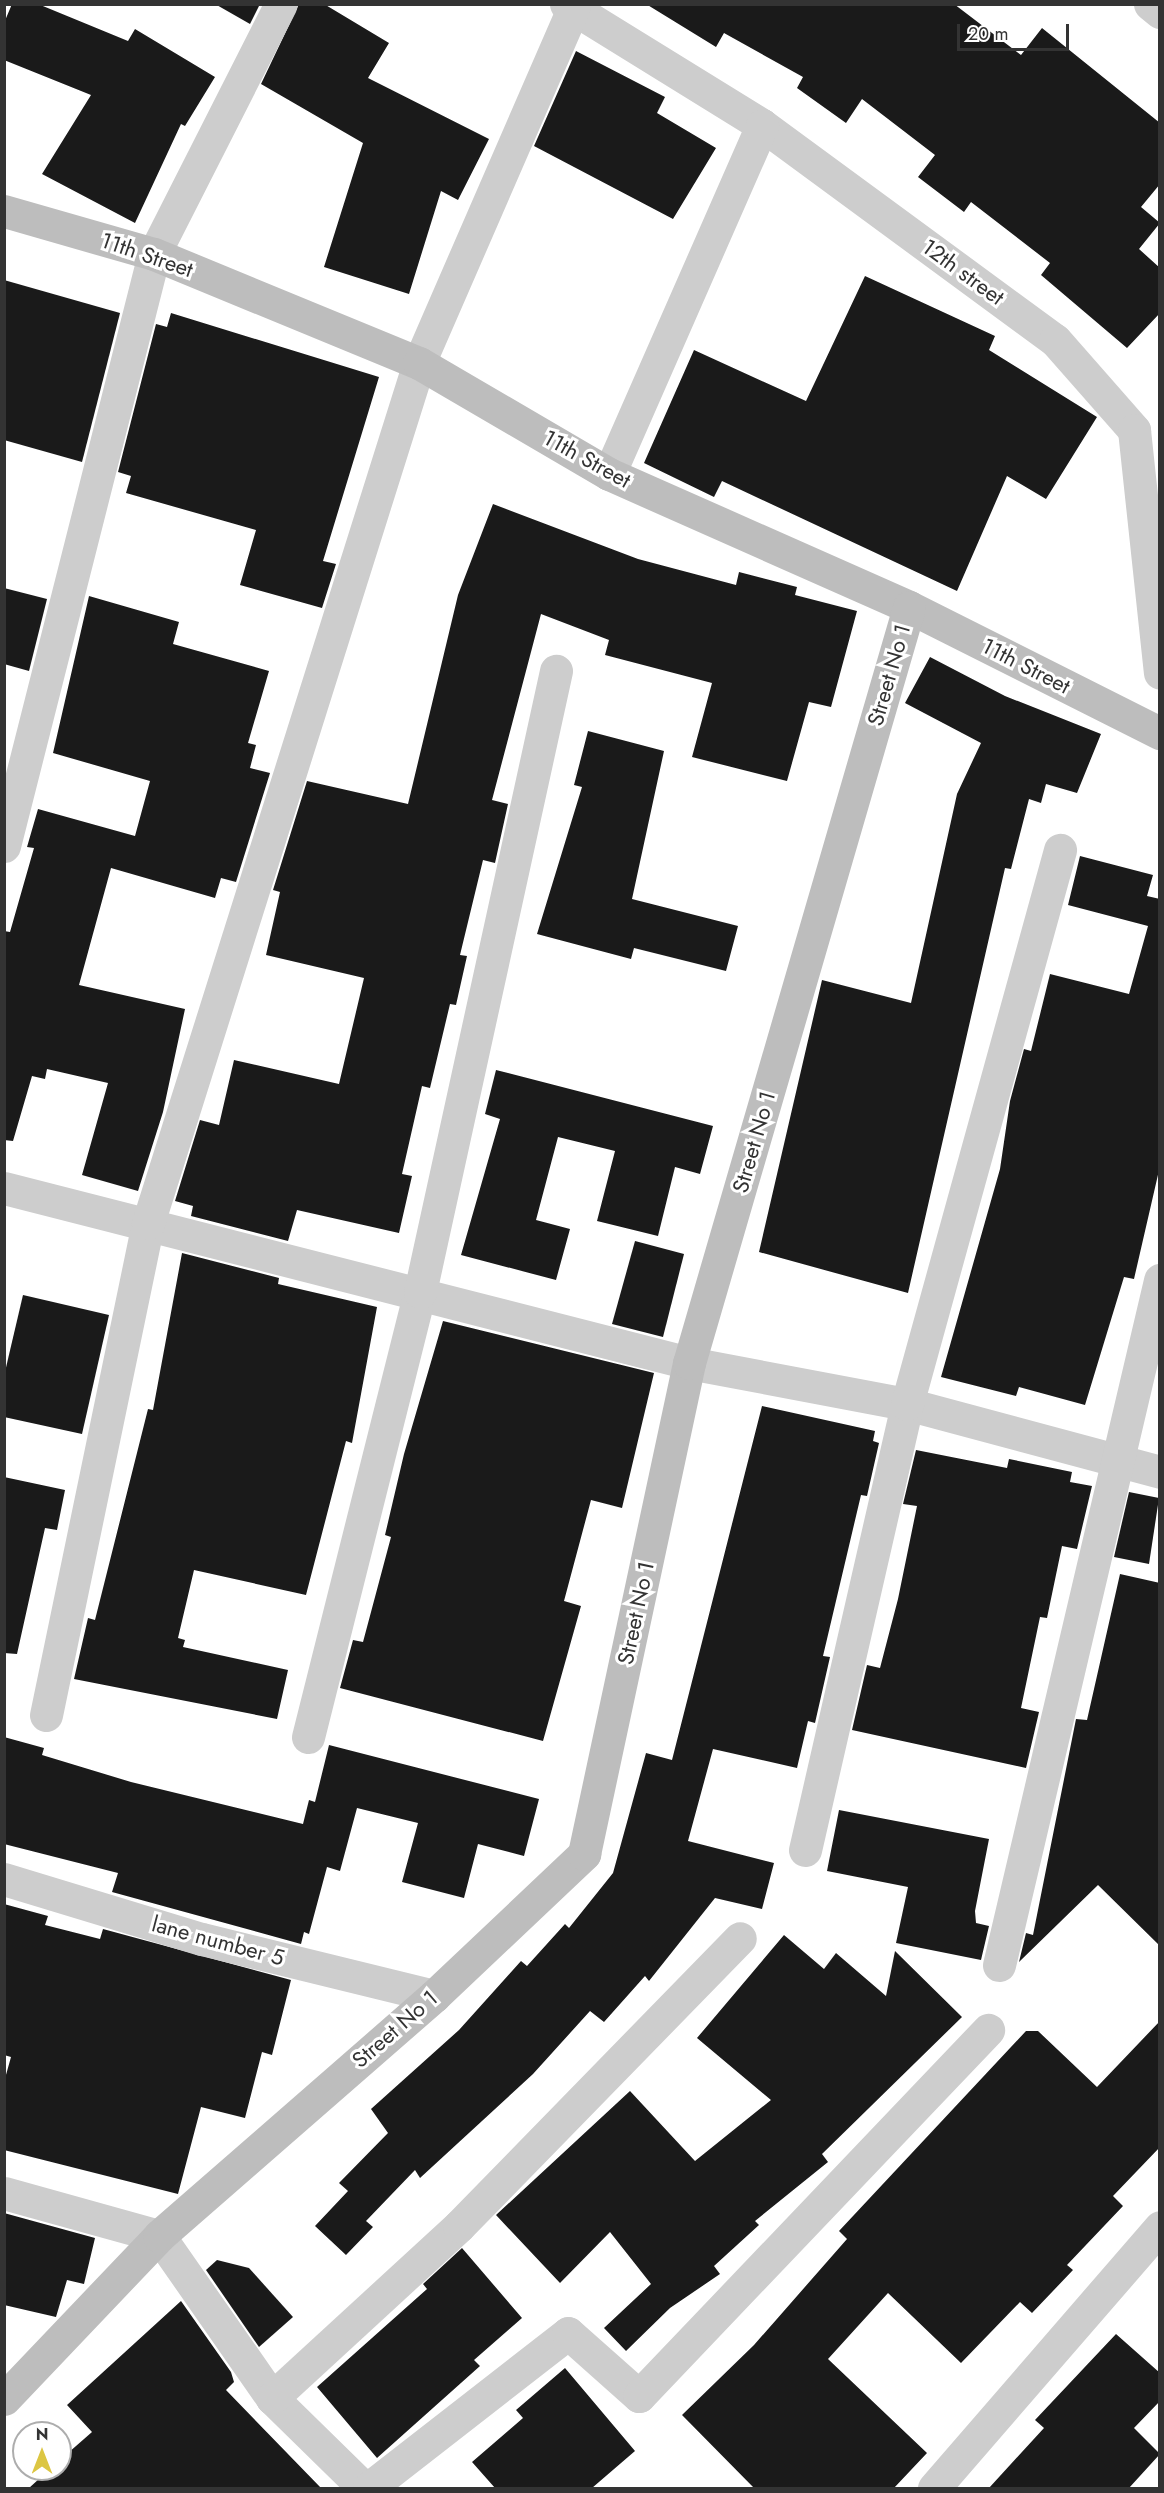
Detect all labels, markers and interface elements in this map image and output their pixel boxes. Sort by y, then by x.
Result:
scale bar [960,12,1072,50]
text: 20 m [968,21,1008,47]
street label: 11th Street [97,227,197,283]
street label: 12th street [917,233,1009,311]
street label: 11th Street [539,424,635,494]
street label: Street No 1 [862,621,916,729]
street label: 11th Street [977,633,1075,699]
street label: Street No 1 [727,1088,781,1196]
street label: Street No 1 [612,1559,660,1667]
street label: lane number 5 [149,1911,287,1971]
street label: Street No 1 [347,1985,443,2073]
north arrow [12,2421,72,2481]
text: N [36,2423,48,2446]

